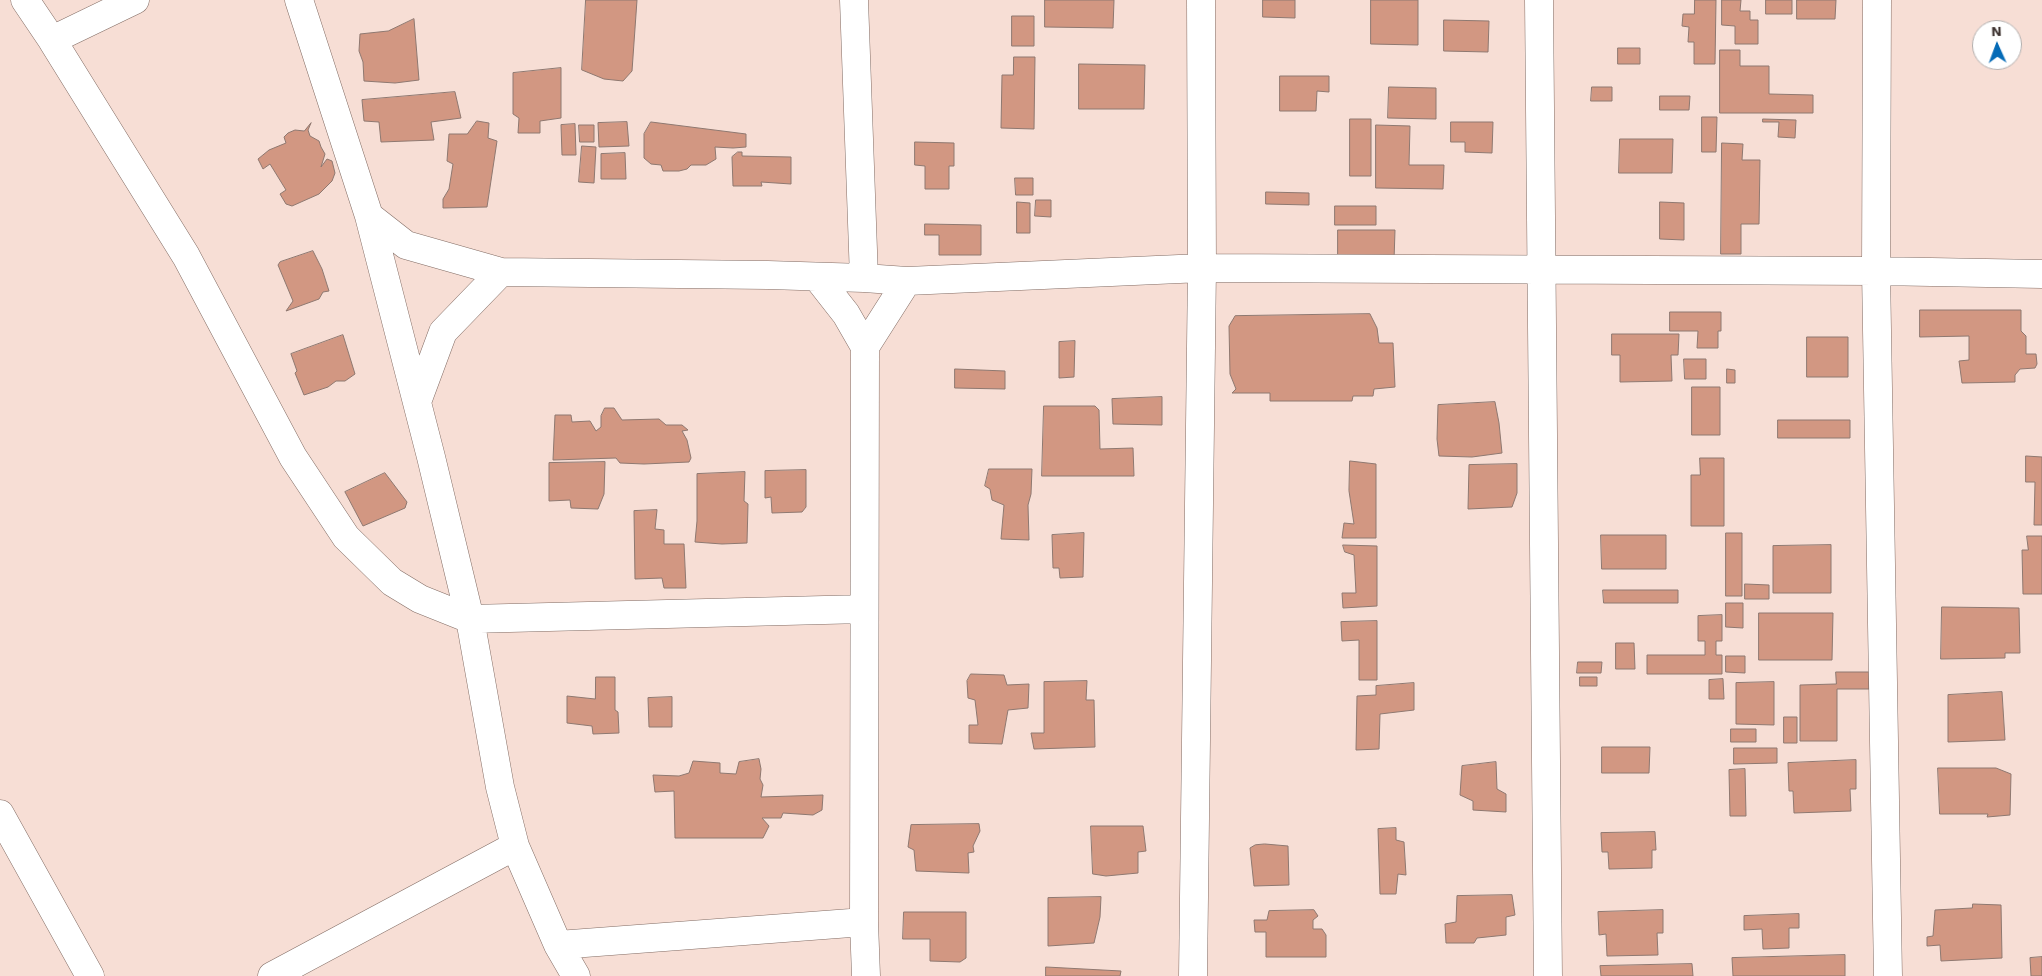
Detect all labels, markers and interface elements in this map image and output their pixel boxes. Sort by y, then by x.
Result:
north arrow [1972,20,2022,70]
text: N [1991,23,2002,39]

